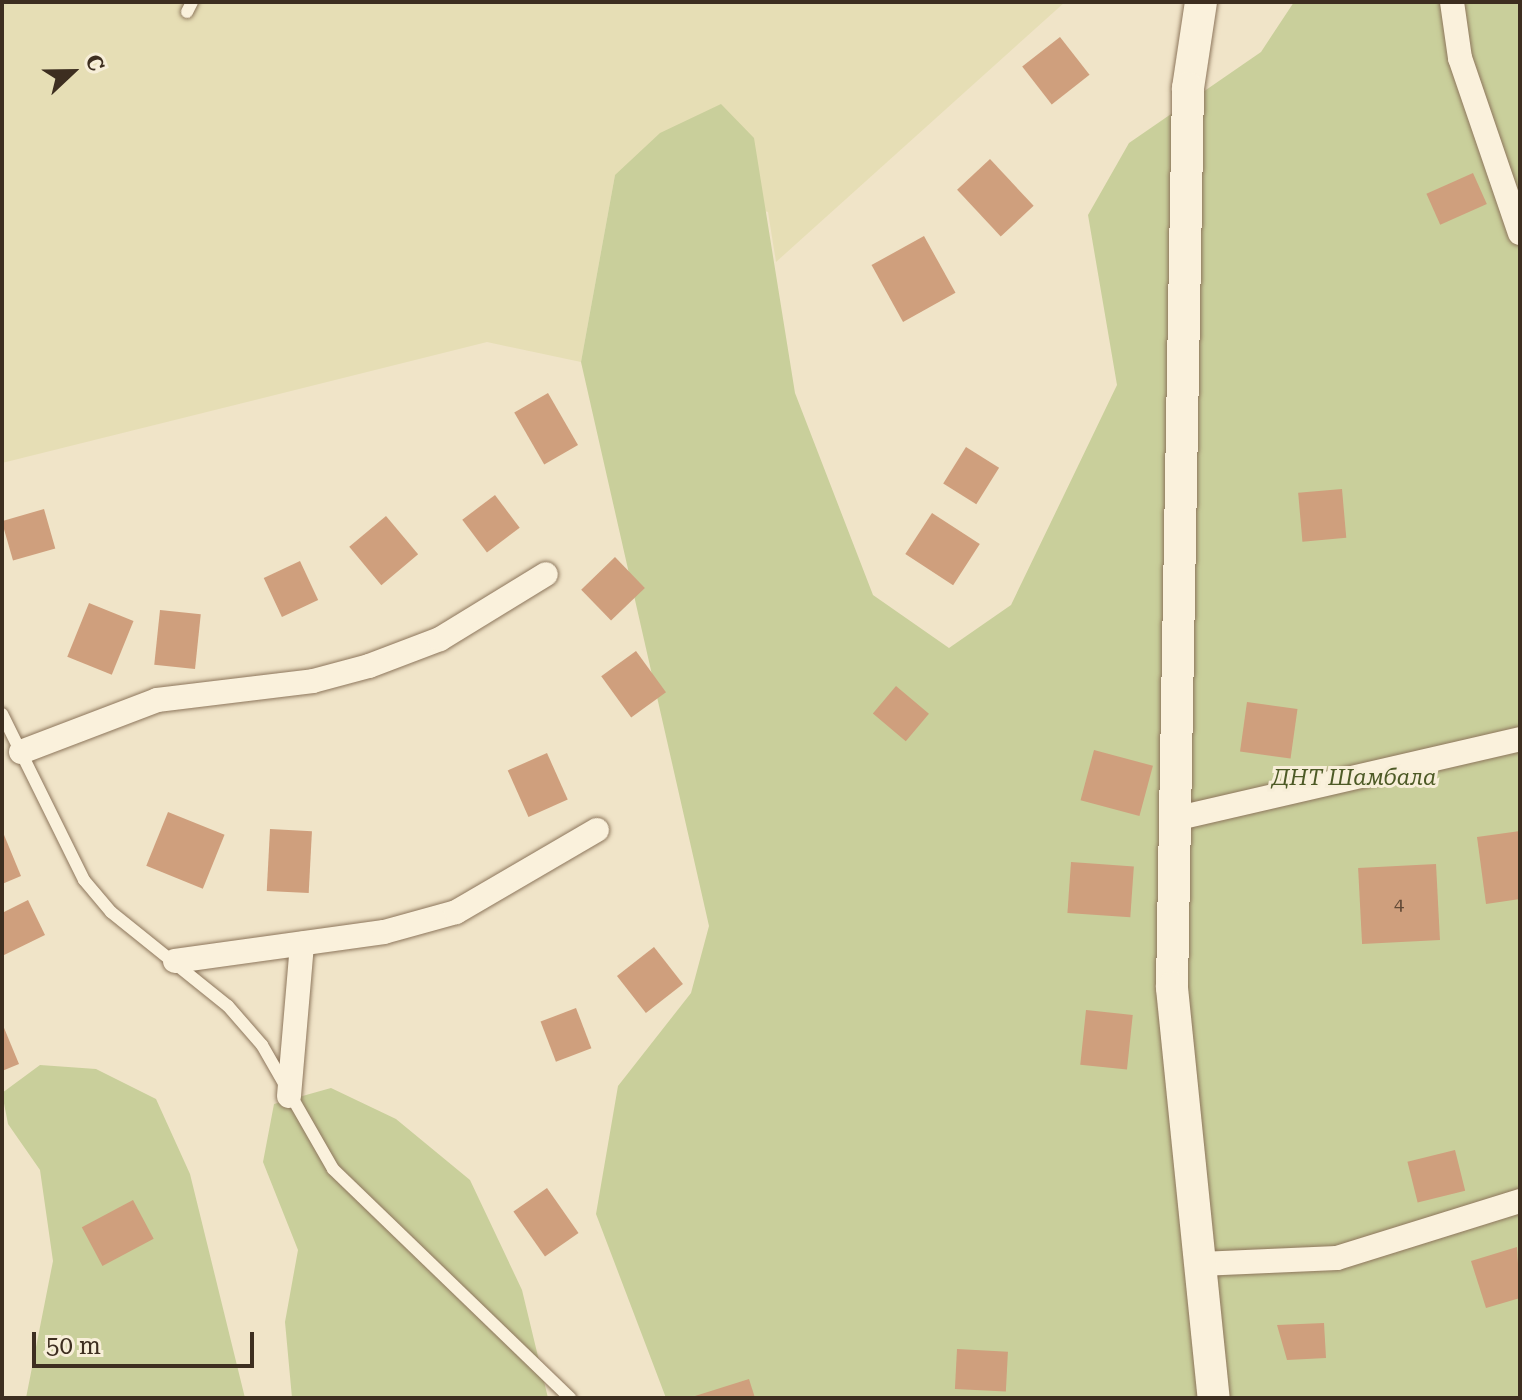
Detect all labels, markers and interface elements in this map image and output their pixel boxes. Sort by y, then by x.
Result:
north arrow [32,32,112,112]
text: С [80,51,109,75]
park label: ДНТ Шамбала [1272,765,1436,791]
house number: 4 [1394,893,1404,915]
scale bar [36,1316,258,1366]
text: 50 m [46,1332,101,1360]

